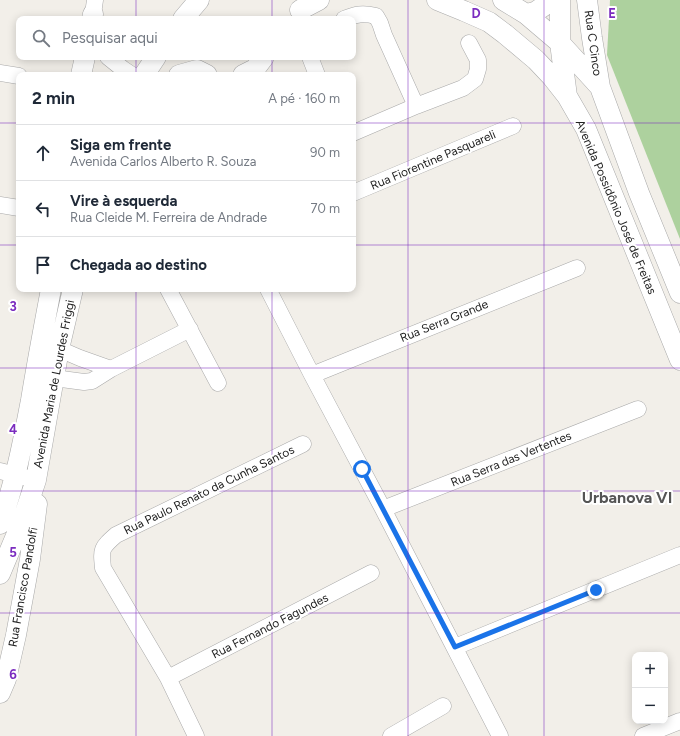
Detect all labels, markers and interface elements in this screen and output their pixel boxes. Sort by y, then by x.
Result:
text: D [471,6,481,21]
text: E [608,6,616,21]
street label: Rua C Cinco [581,9,605,77]
search box [16,16,356,60]
icon: search [30,27,52,49]
text: Pesquisar aqui [62,29,158,47]
text: 2 min [32,88,75,108]
text: A pé · 160 m [268,91,340,106]
street label: Avenida Possidônio José de Freitas [573,118,659,297]
street label: Rua Fiorentine Pasquareli [368,127,498,193]
text: Siga em frente [70,136,171,154]
icon: ahead [32,142,54,164]
text: 90 m [310,145,340,160]
text: Avenida Carlos Alberto R. Souza [70,154,256,169]
text: Vire à esquerda [70,192,177,210]
icon: left [32,198,54,220]
text: 70 m [310,201,340,216]
text: Rua Cleide M. Ferreira de Andrade [70,210,267,225]
icon: arrive [32,254,54,276]
text: Chegada ao destino [70,256,207,274]
street label: Rua Serra Grande [398,297,491,345]
text: 3 [9,299,17,314]
street label: Avenida Maria de Lourdes Friggi [31,299,77,469]
text: 4 [9,422,17,437]
street label: Rua Serra das Vertentes [449,428,574,490]
street label: Rua Paulo Renato da Cunha Santos [121,442,297,537]
route start [353,460,371,478]
district label: Urbanova VI [582,488,672,507]
street label: Rua Francisco Pandolfi [6,526,40,648]
text: 5 [9,545,17,560]
route end [587,581,605,599]
street label: Rua Fernando Fagundes [209,590,331,662]
map controls [632,652,668,724]
button: + [632,652,668,688]
text: 6 [9,667,17,682]
button: − [632,688,668,724]

